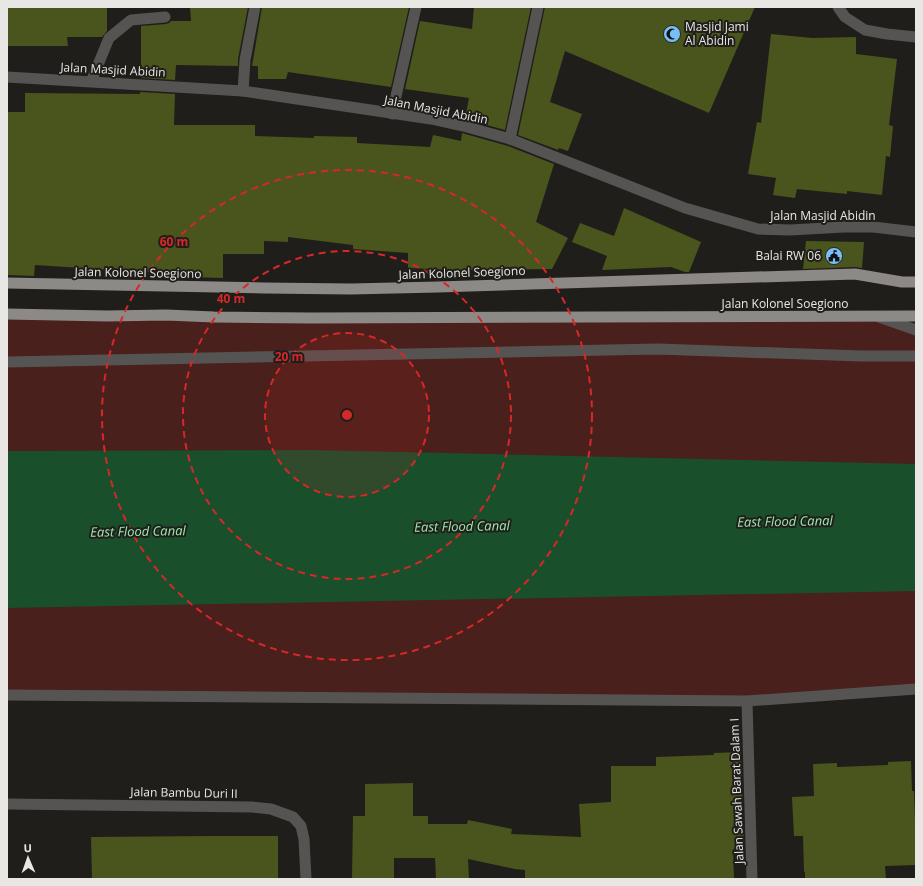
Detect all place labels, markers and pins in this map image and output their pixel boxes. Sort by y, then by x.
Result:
place label: Masjid Jami Al Abidin [685,18,749,49]
mosque icon: Masjid Jami Al Abidin [662,24,682,44]
public building icon: Balai RW 06 [824,246,844,266]
place label: Balai RW 06 [755,247,821,264]
centre of rings [340,408,354,422]

